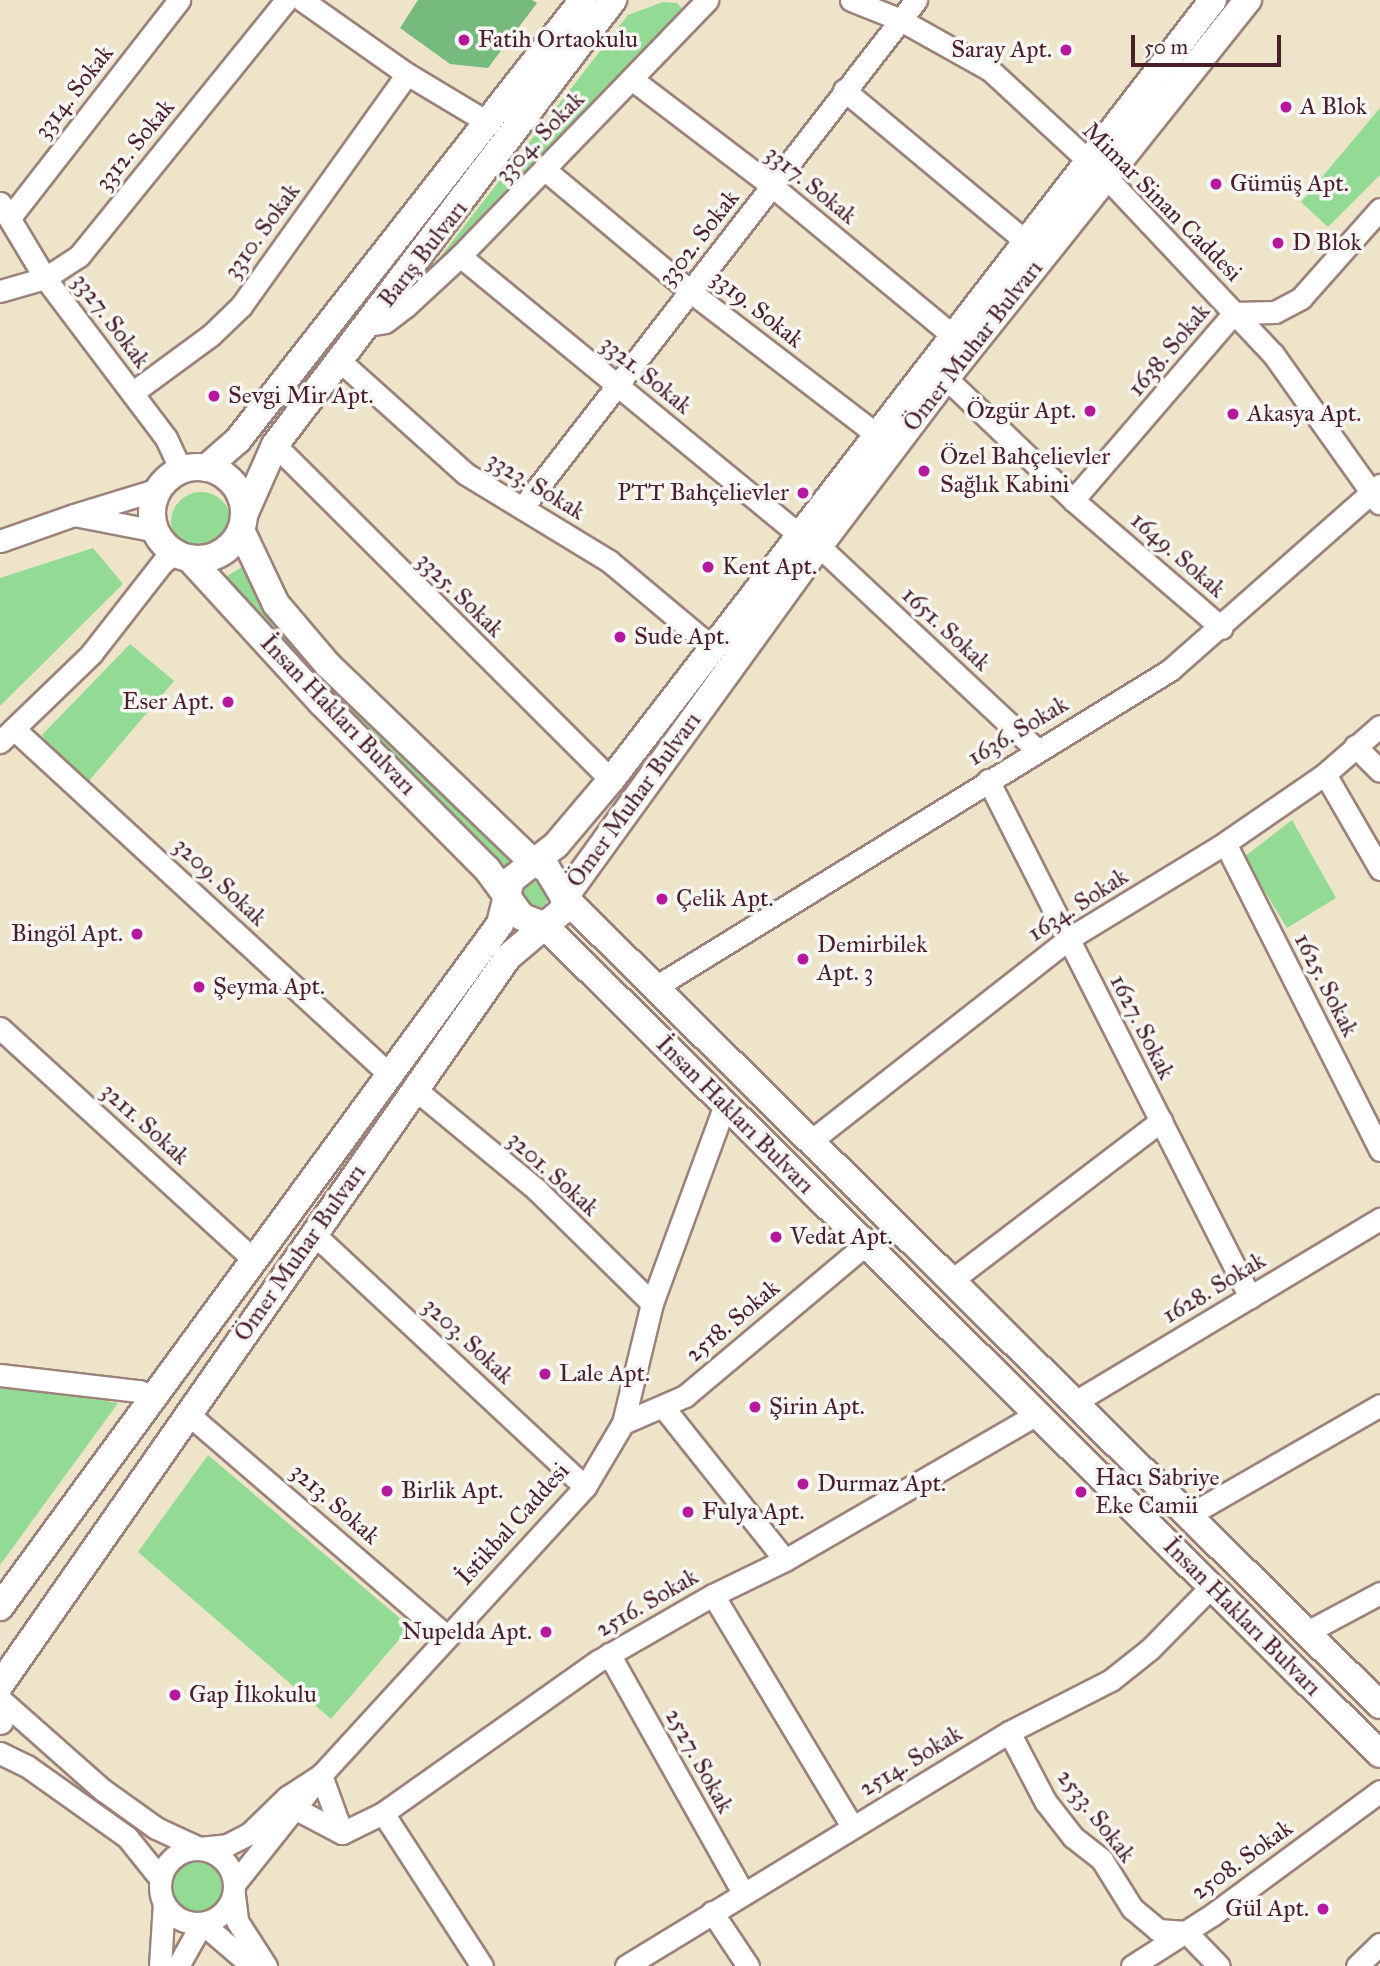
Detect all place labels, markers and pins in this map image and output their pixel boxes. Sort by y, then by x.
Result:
place label: Fatih Ortaokulu [478,26,638,54]
marker: Fatih Ortaokulu [456,32,472,48]
place label: Saray Apt. [951,36,1052,64]
marker: Saray Apt. [1058,42,1074,58]
place label: A Blok [1300,93,1367,121]
marker: A Blok [1278,99,1294,115]
place label: Gümüş Apt. [1230,170,1349,198]
marker: Gümüş Apt. [1208,176,1224,192]
place label: D Blok [1292,229,1362,257]
marker: D Blok [1270,235,1286,251]
place label: Sevgi Mir Apt. [228,382,373,410]
marker: Sevgi Mir Apt. [206,388,222,404]
place label: Özgür Apt. [967,397,1076,425]
place label: Akasya Apt. [1247,400,1361,428]
marker: Özgür Apt. [1082,403,1098,419]
marker: Akasya Apt. [1225,406,1241,422]
place label: Özel Bahçelievler Sağlık Kabini [940,443,1110,499]
marker: Özel Bahçelievler Sağlık Kabini [914,461,934,481]
place label: PTT Bahçelievler [617,479,789,507]
marker: PTT Bahçelievler [795,485,811,501]
place label: Kent Apt. [722,553,817,581]
marker: Kent Apt. [700,559,716,575]
place label: Sude Apt. [634,623,729,651]
marker: Sude Apt. [612,629,628,645]
place label: Eser Apt. [122,688,214,716]
marker: Eser Apt. [220,694,236,710]
place label: Çelik Apt. [676,885,773,913]
marker: Çelik Apt. [654,891,670,907]
place label: Bingöl Apt. [11,920,123,948]
marker: Bingöl Apt. [129,926,145,942]
place label: Demirbilek Apt. 3 [817,931,927,987]
marker: Demirbilek Apt. 3 [795,951,811,967]
place label: Şeyma Apt. [213,973,325,1001]
marker: Şeyma Apt. [191,979,207,995]
place label: Vedat Apt. [790,1223,892,1251]
marker: Vedat Apt. [768,1229,784,1245]
place label: Lale Apt. [559,1360,650,1388]
marker: Lale Apt. [537,1366,553,1382]
place label: Şirin Apt. [769,1393,865,1421]
marker: Şirin Apt. [747,1399,763,1415]
place label: Hacı Sabriye Eke Camii [1095,1464,1219,1520]
place label: Durmaz Apt. [817,1470,946,1498]
marker: Durmaz Apt. [795,1476,811,1492]
place label: Birlik Apt. [401,1477,503,1505]
marker: Birlik Apt. [379,1483,395,1499]
marker: Hacı Sabriye Eke Camii [1073,1484,1089,1500]
place label: Fulya Apt. [702,1498,804,1526]
marker: Fulya Apt. [680,1504,696,1520]
place label: Nupelda Apt. [402,1618,532,1646]
marker: Nupelda Apt. [538,1624,554,1640]
place label: Gap İlkokulu [189,1681,317,1709]
marker: Gap İlkokulu [167,1687,183,1703]
place label: Gül Apt. [1225,1895,1309,1923]
marker: Gül Apt. [1315,1901,1331,1917]

